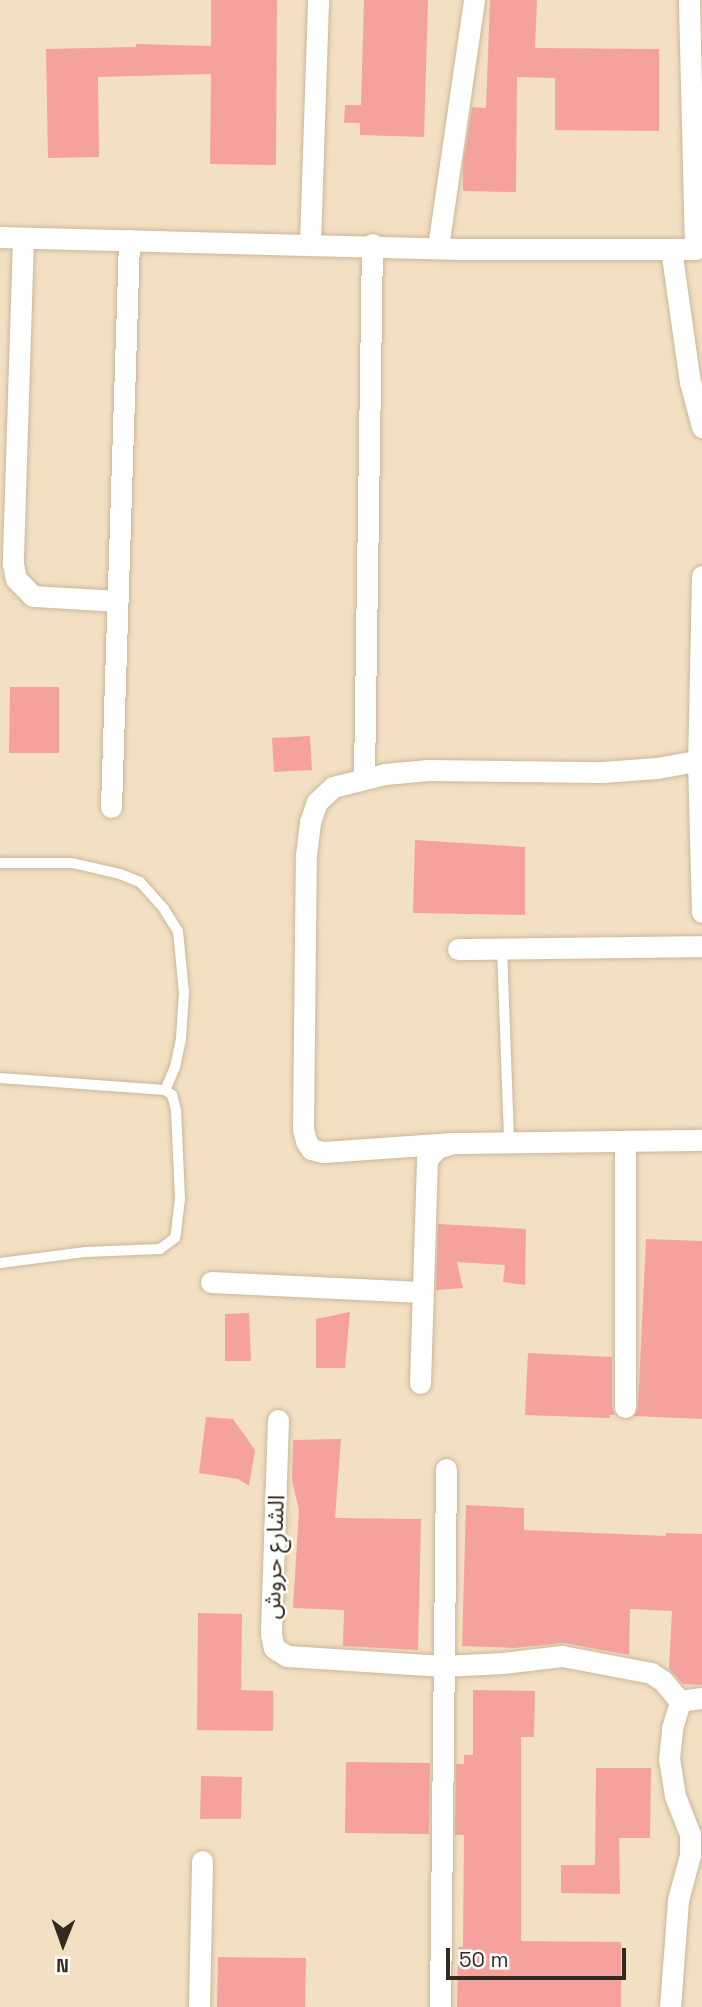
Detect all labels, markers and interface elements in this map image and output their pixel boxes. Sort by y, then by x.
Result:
street label: الشارع حروش [258,1494,290,1620]
north arrow [28,1909,98,1979]
scale bar [450,1934,630,1978]
text: 50 m [459,1946,509,1973]
text: N [56,1953,69,1978]

